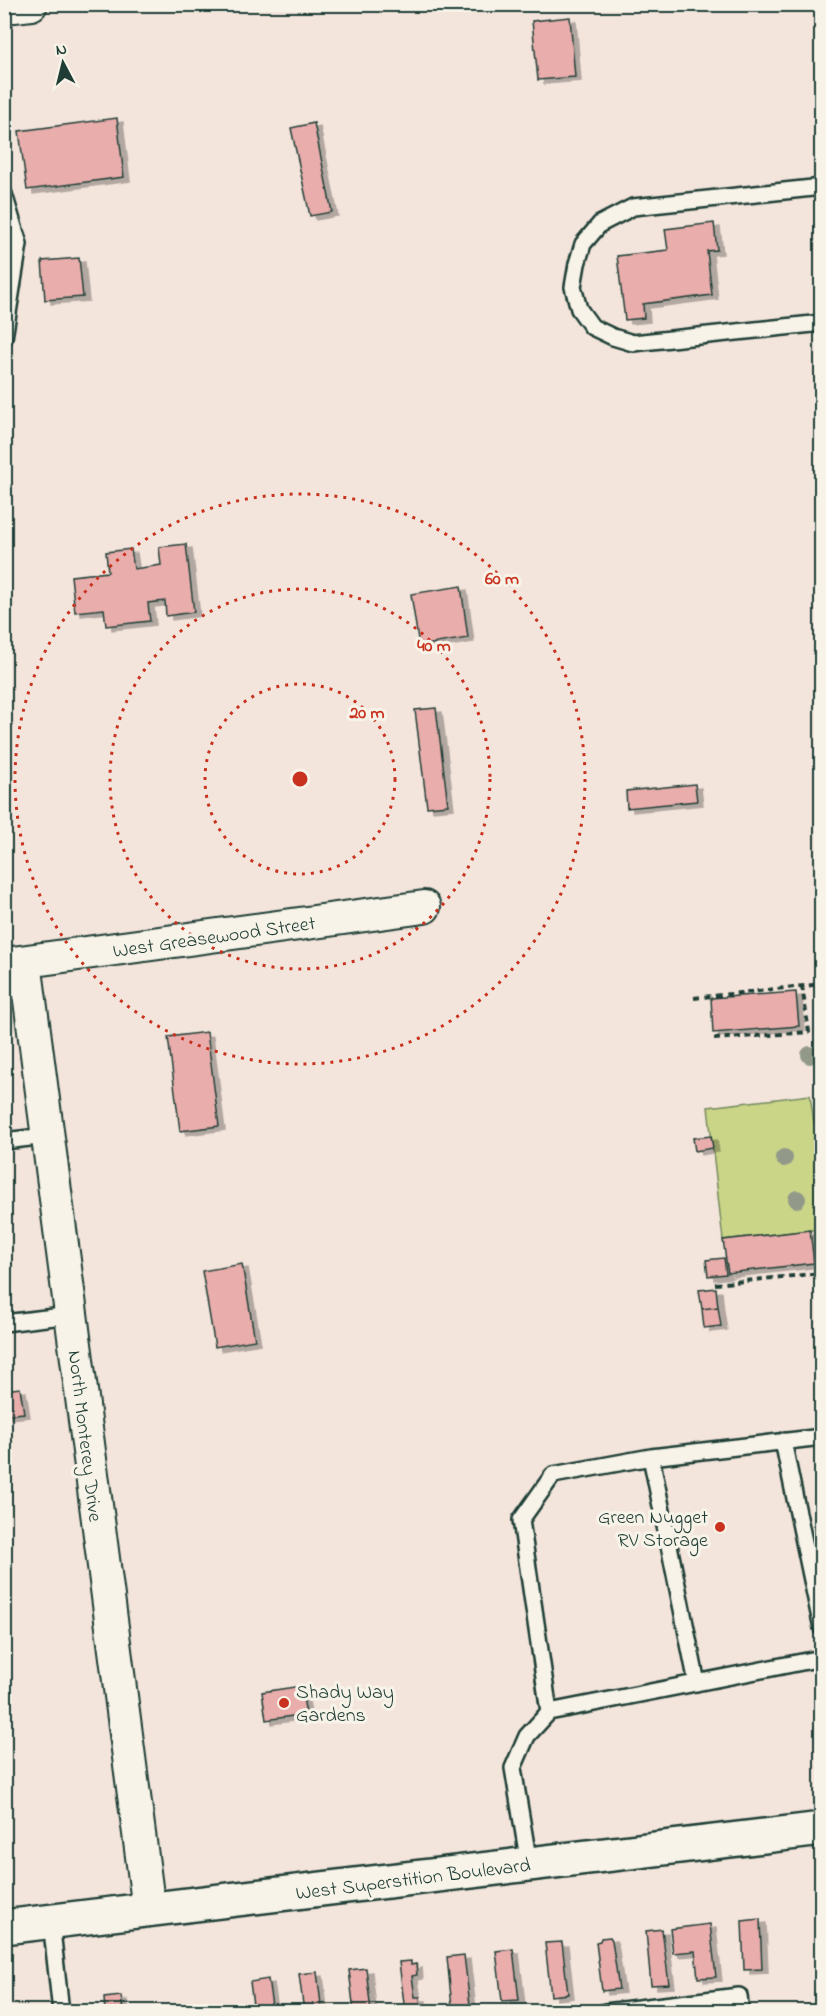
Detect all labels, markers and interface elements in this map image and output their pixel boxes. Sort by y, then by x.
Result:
north arrow [33,33,93,93]
text: N [55,38,68,63]
text: 60 m [485,567,519,593]
text: 40 m [417,634,451,660]
text: 20 m [348,701,385,727]
centre of rings [290,769,310,789]
street label: West Greasewood Street [111,910,318,967]
street label: North Monterey Drive [59,1349,108,1524]
place label: Green Nugget RV Storage [598,1504,708,1557]
marker: Green Nugget RV Storage [713,1520,727,1534]
place label: Shady Way Gardens [296,1679,394,1731]
marker: Shady Way Gardens [277,1696,291,1710]
street label: West Superstition Boulevard [294,1852,532,1909]

